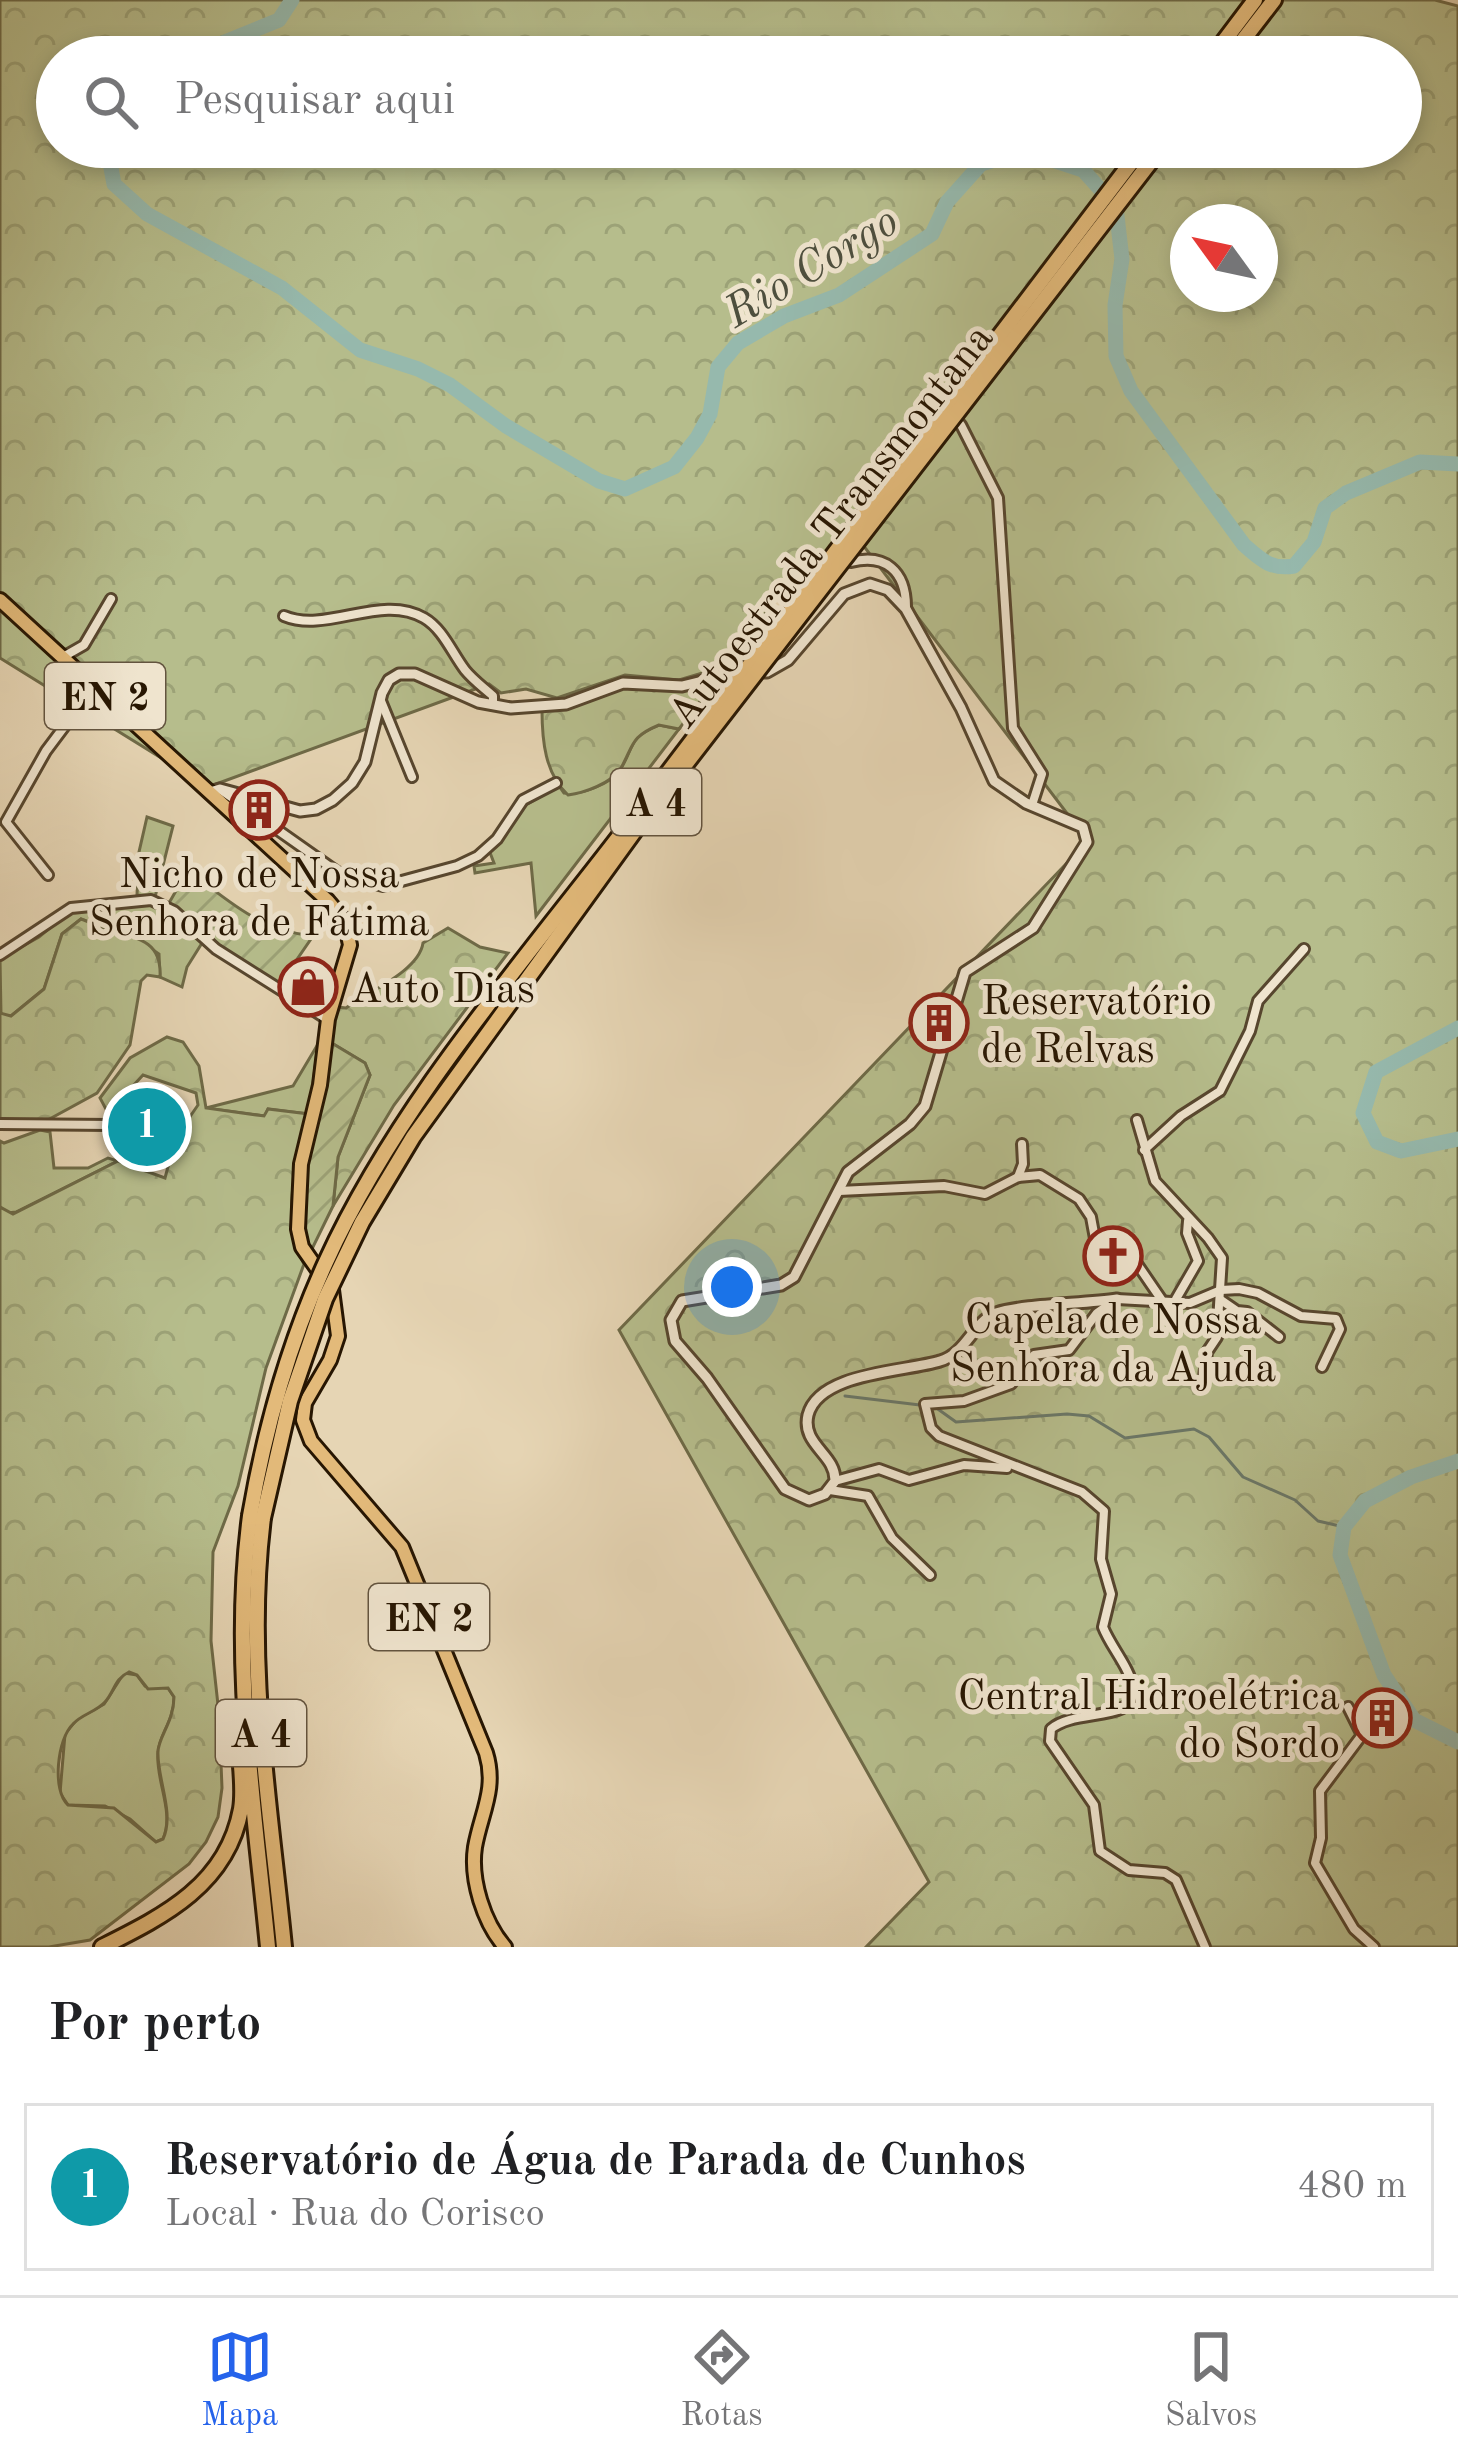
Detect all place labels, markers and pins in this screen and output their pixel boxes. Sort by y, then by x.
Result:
building icon: Nicho de Nossa Senhora de Fátima [228,779,290,841]
place label: Nicho de Nossa Senhora de Fátima [88,855,430,945]
shop icon: Auto Dias [277,956,339,1018]
place label: Auto Dias [350,970,535,1012]
place label: Reservatório de Relvas [981,982,1212,1072]
building icon: Reservatório de Relvas [908,992,970,1054]
pin: 1 [108,1082,186,1172]
church icon: Capela de Nossa Senhora da Ajuda [1082,1225,1144,1287]
place label: Capela de Nossa Senhora da Ajuda [950,1301,1276,1391]
place label: Central Hidroelétrica do Sordo [957,1677,1340,1767]
building icon: Central Hidroelétrica do Sordo [1351,1687,1413,1749]

